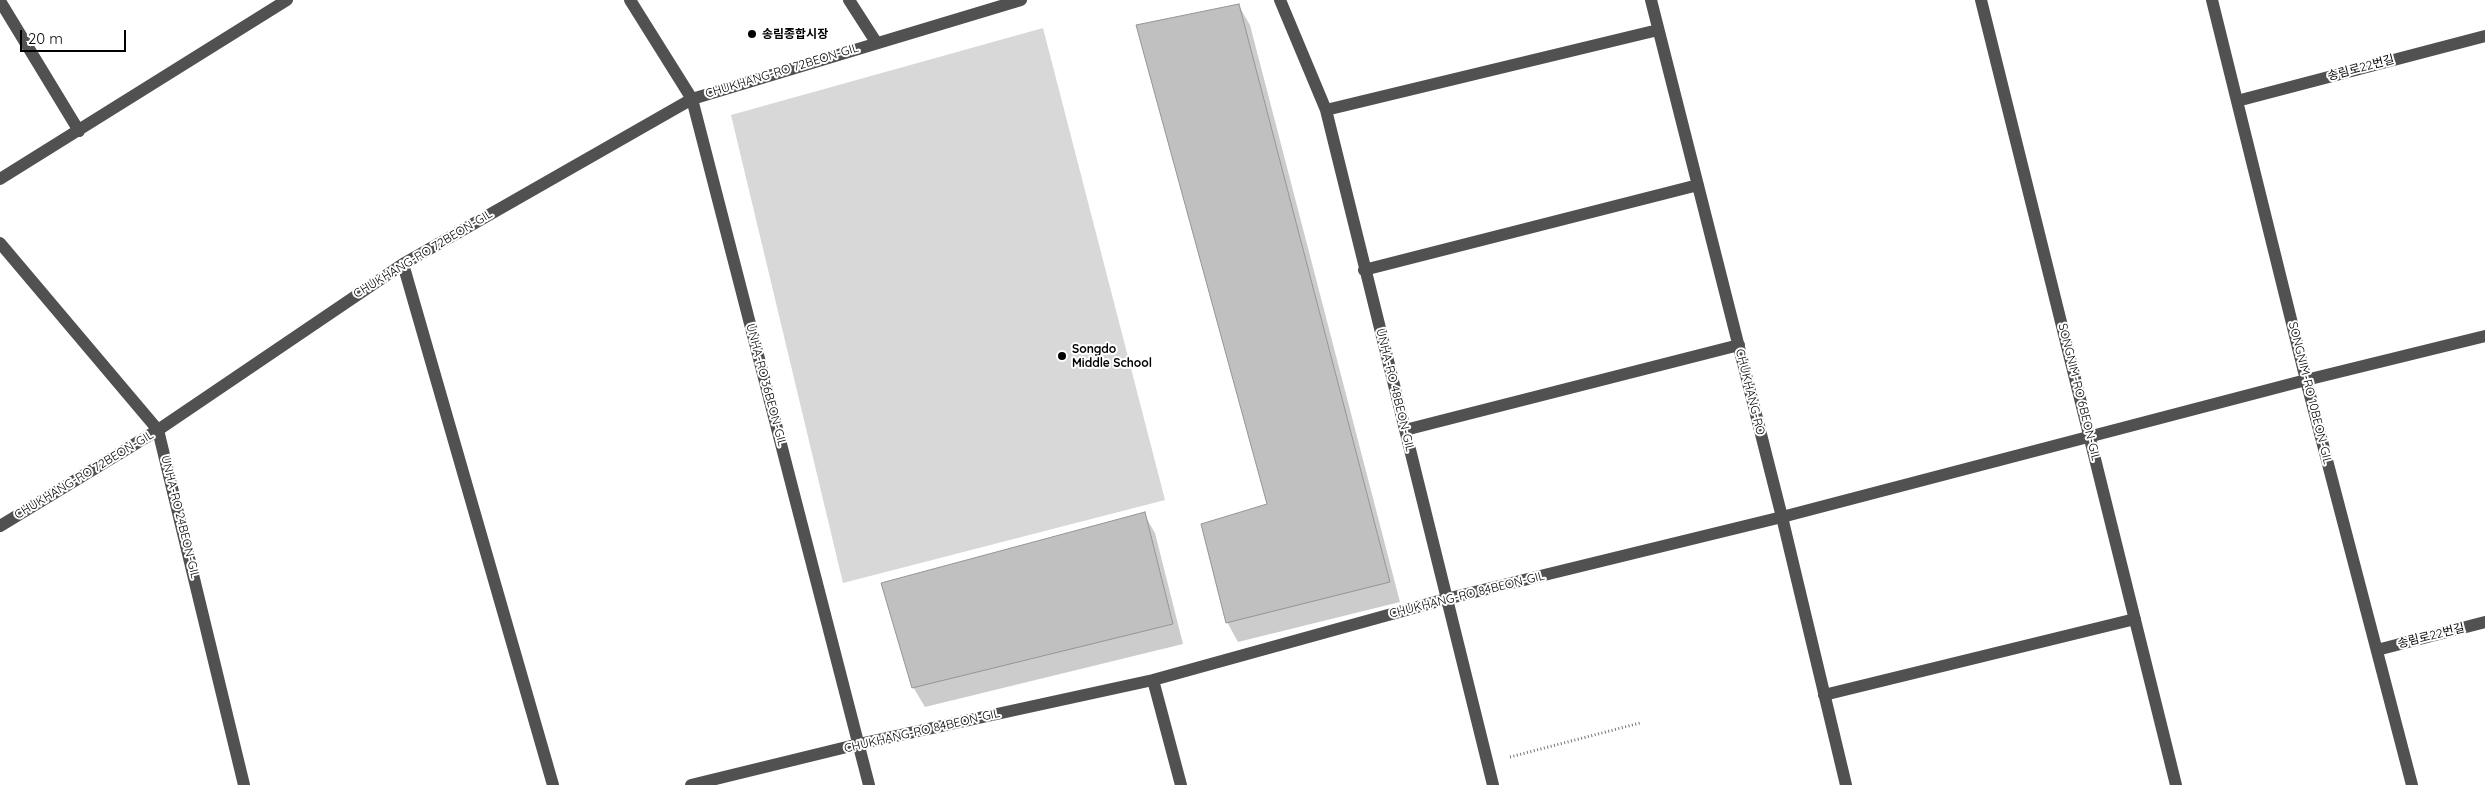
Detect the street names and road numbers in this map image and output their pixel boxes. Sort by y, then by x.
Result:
street label: CHUKHANG-RO 72BEON-GIL [704,41,860,101]
street label: 송림로22번길 [2326,52,2396,84]
street label: CHUKHANG-RO 72BEON-GIL [351,207,495,301]
street label: SONGNIM-RO 10BEON-GIL [2285,320,2335,466]
street label: UNHA-RO 36BEON-GIL [743,322,789,448]
street label: SONGNIM-RO 6BEON-GIL [2055,322,2103,462]
street label: UNHA-RO 48BEON-GIL [1373,327,1417,453]
street label: CHUKHANG-RO [1732,347,1768,437]
street label: CHUKHANG-RO 72BEON-GIL [12,428,156,522]
street label: UNHA-RO 24BEON-GIL [158,454,202,580]
street label: CHUKHANG-RO 84BEON-GIL [1388,569,1546,621]
street label: 송림로22번길 [2396,621,2466,651]
street label: CHUKHANG-RO 84BEON-GIL [843,706,1001,756]

